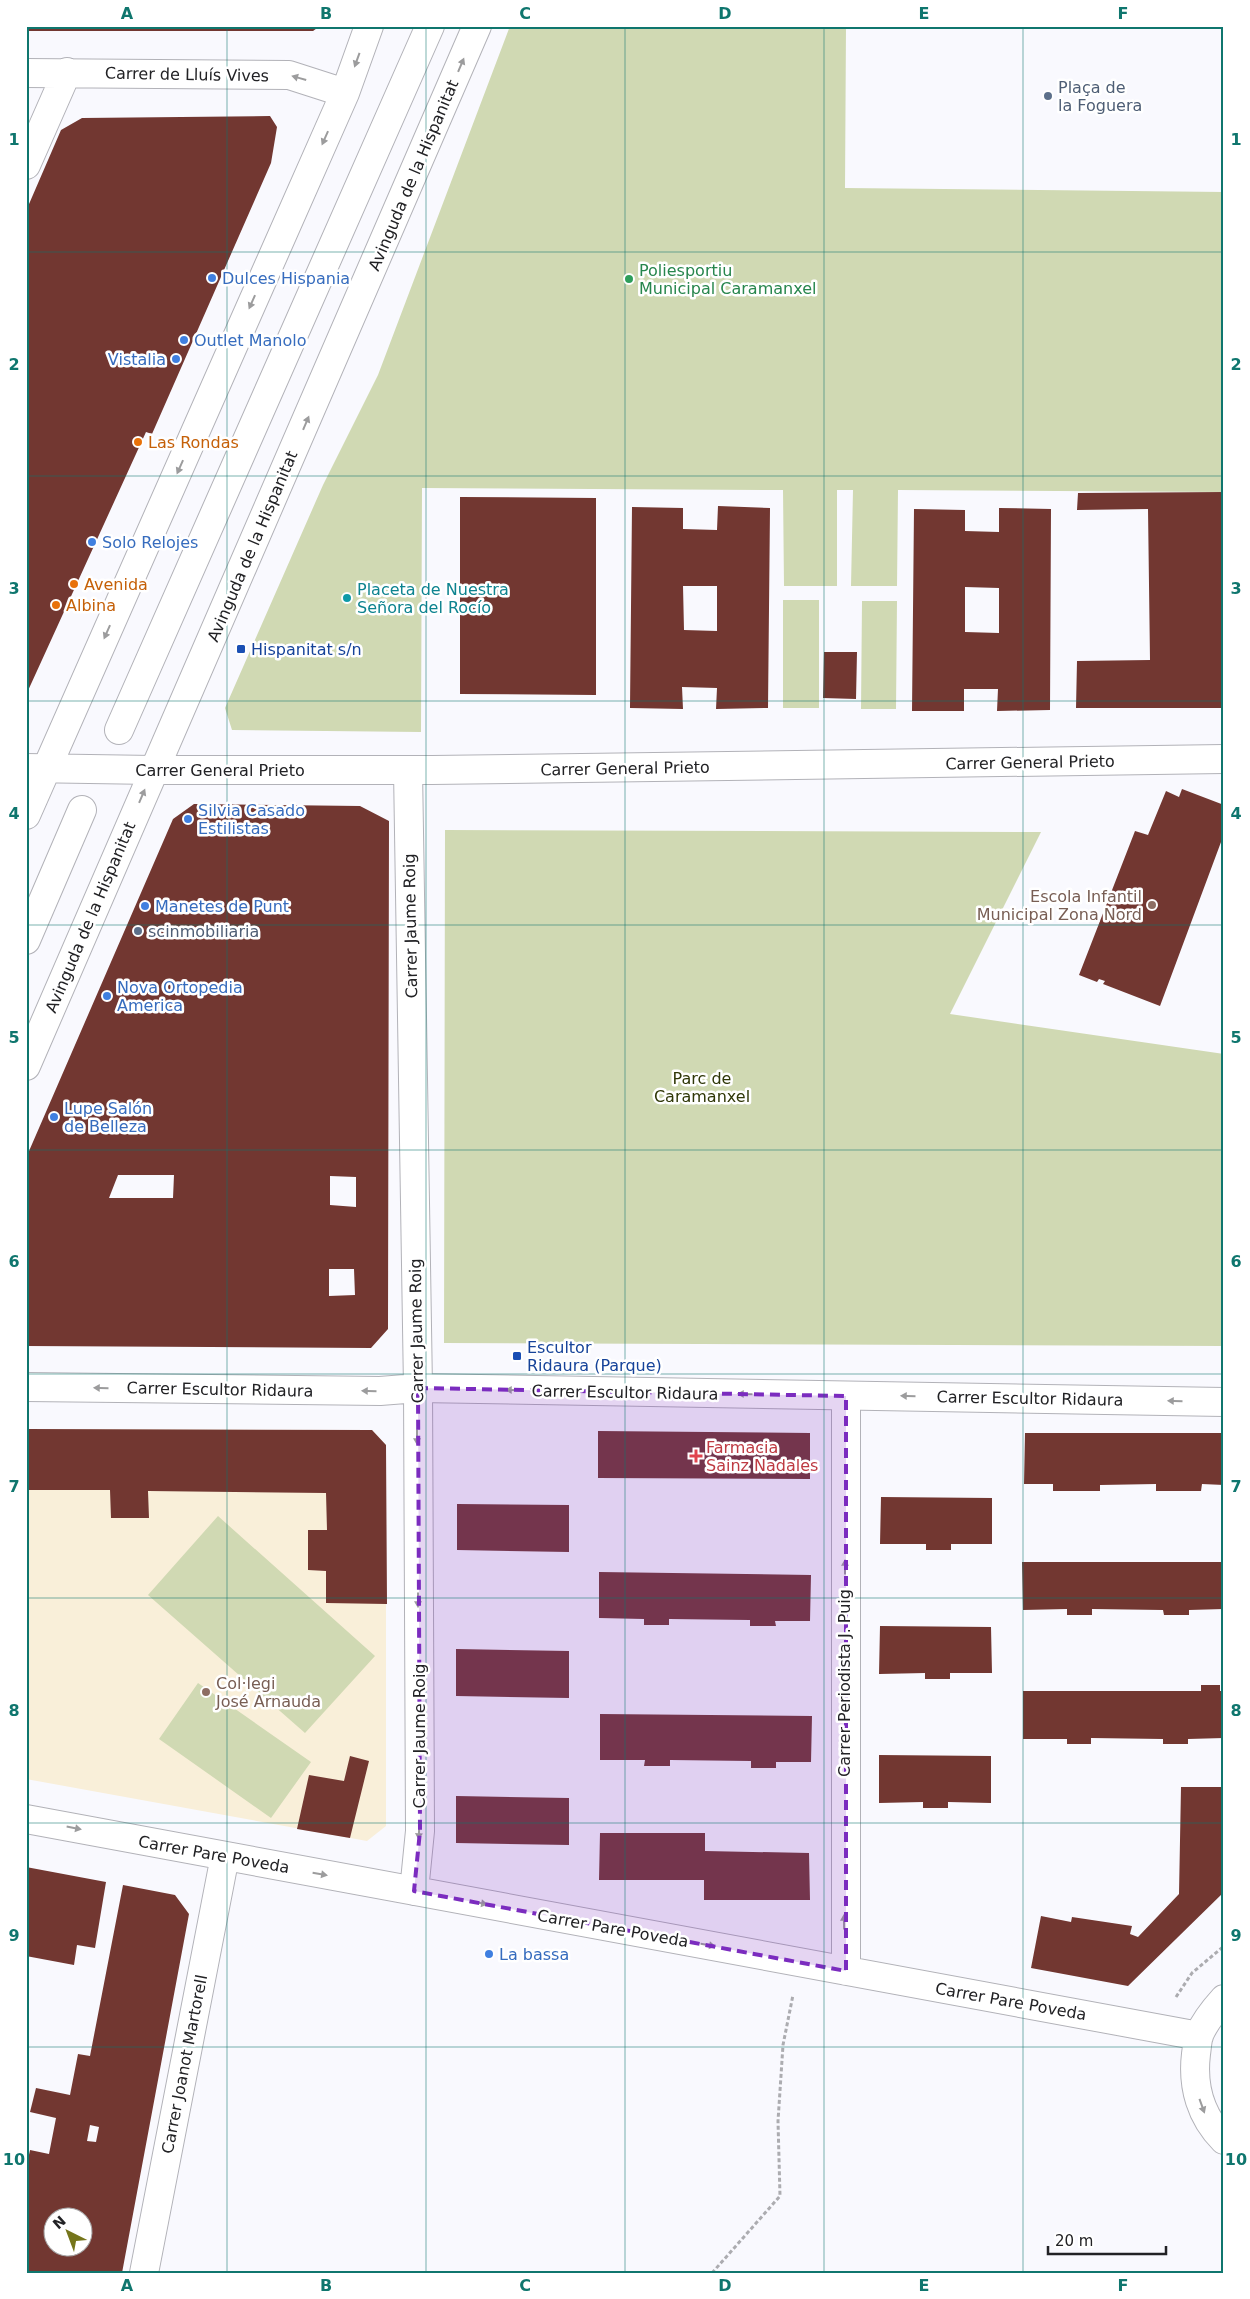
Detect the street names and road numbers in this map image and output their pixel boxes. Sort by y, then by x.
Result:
street label: Carrer de Lluís Vives [105,64,269,85]
street label: Avinguda de la Hispanitat [365,77,462,274]
street label: Avinguda de la Hispanitat [204,448,301,645]
street label: Carrer General Prieto [945,752,1115,773]
street label: Carrer General Prieto [540,758,710,779]
street label: Carrer General Prieto [135,761,305,780]
street label: Avinguda de la Hispanitat [42,819,139,1016]
street label: Carrer Jaume Roig [400,853,421,999]
street label: Carrer Jaume Roig [406,1258,427,1404]
street label: Carrer Escultor Ridaura [127,1378,313,1401]
street label: Carrer Escultor Ridaura [532,1381,718,1404]
street label: Carrer Escultor Ridaura [937,1387,1123,1410]
street label: Carrer Periodista J. Puig [835,1589,854,1777]
street label: Carrer Jaume Roig [410,1664,429,1808]
street label: Carrer Pare Poveda [137,1832,291,1877]
street label: Carrer Pare Poveda [536,1906,690,1951]
street label: Carrer Joanot Martorell [158,1973,211,2155]
street label: Carrer Pare Poveda [934,1979,1088,2024]

